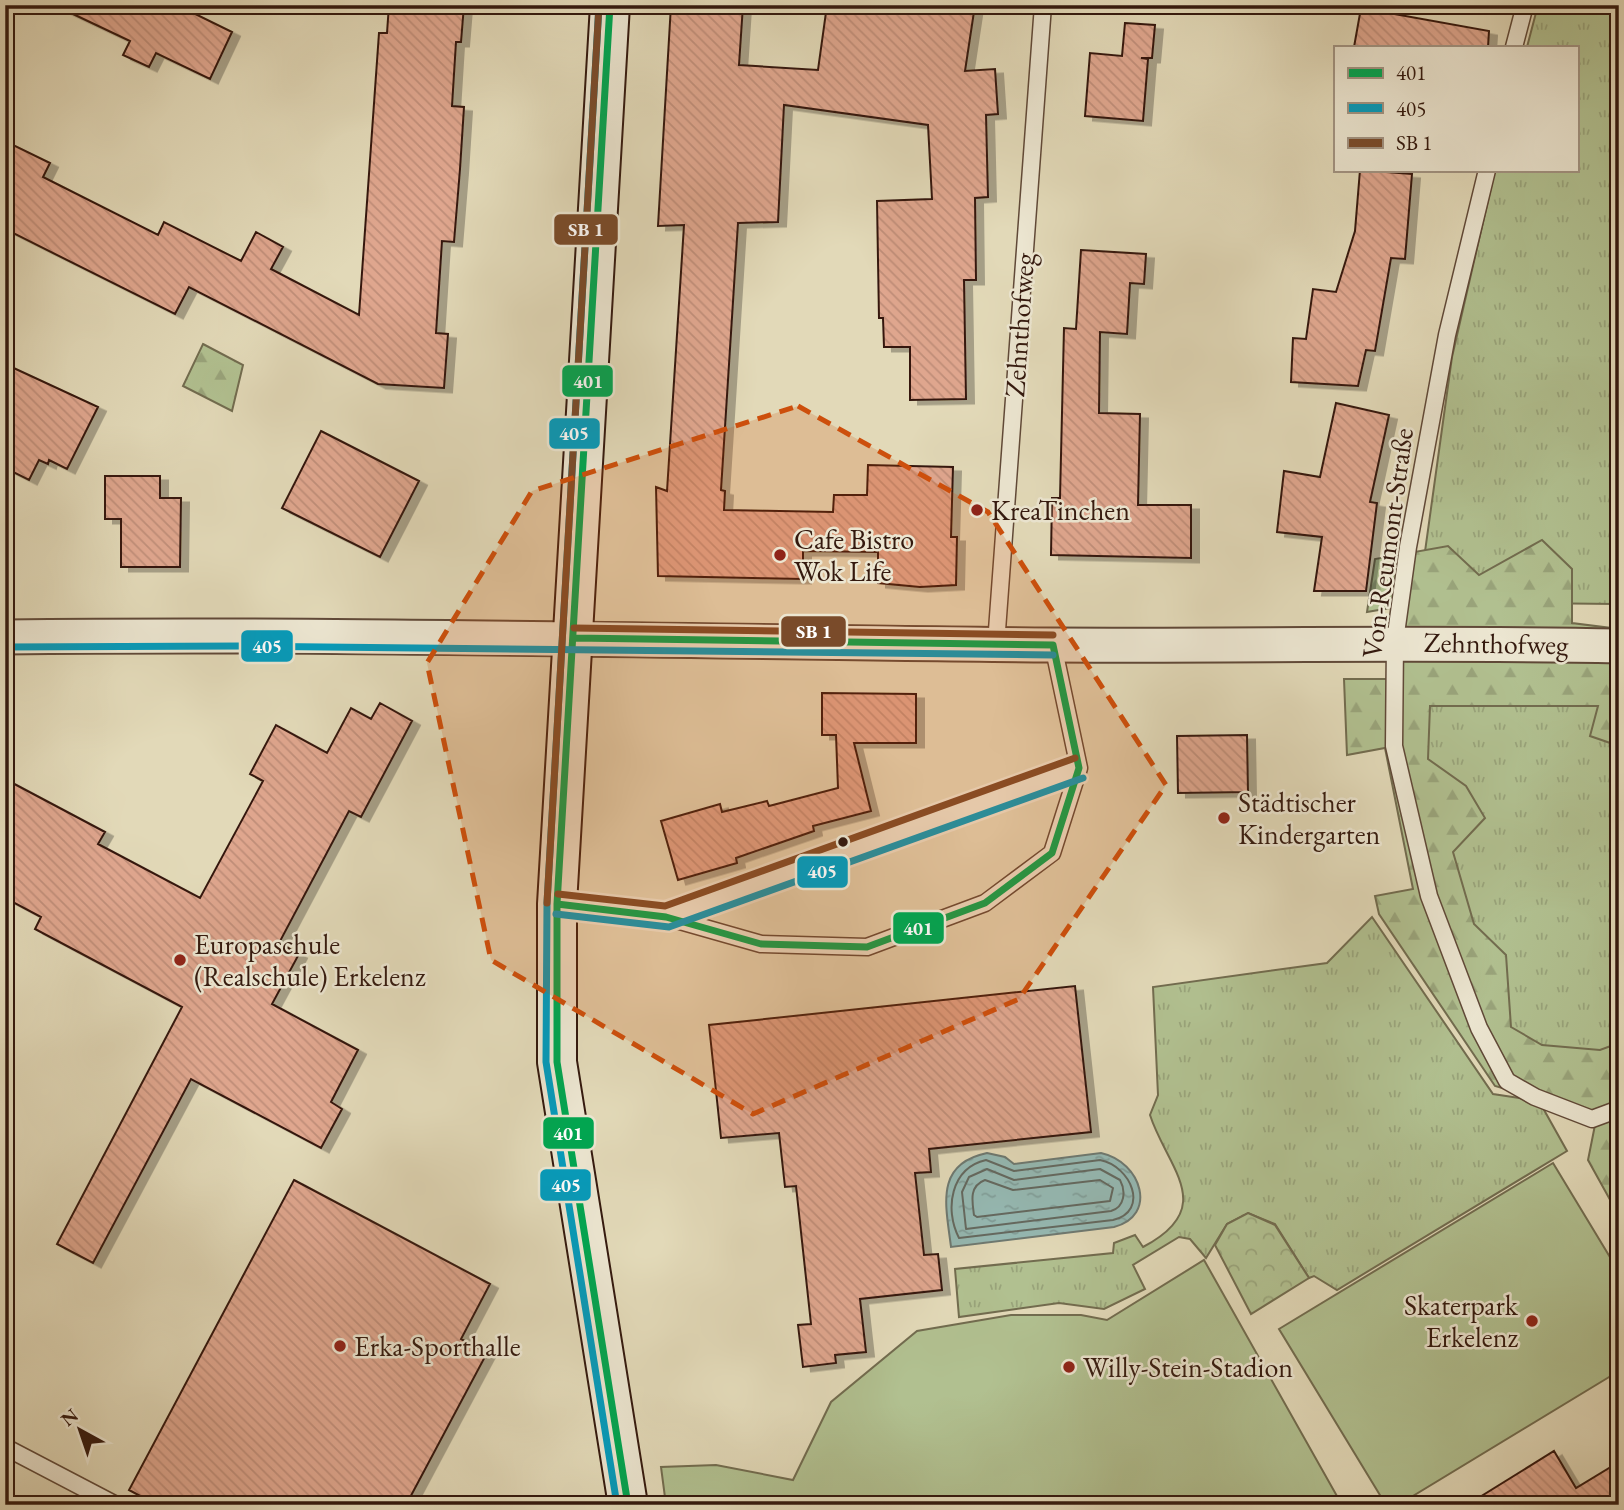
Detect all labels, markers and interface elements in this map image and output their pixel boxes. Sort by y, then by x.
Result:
legend [1334,46,1578,172]
text: 401 [1396,59,1426,86]
text: 405 [1396,95,1426,122]
text: SB 1 [1396,129,1432,156]
line badge: SB 1 [553,213,619,246]
text: SB 1 [568,217,604,242]
street label: Zehnthofweg [996,251,1042,398]
line badge: 401 [561,364,614,398]
text: 401 [573,369,603,394]
line badge: 405 [548,417,601,450]
text: 405 [559,421,589,446]
street label: Von-Reumont-Straße [1353,425,1421,660]
place label: KreaTinchen [991,492,1130,528]
marker: KreaTinchen [969,502,985,518]
place label: Cafe Bistro Wok Life [794,521,914,589]
marker: Cafe Bistro Wok Life [772,547,788,563]
line badge: SB 1 [780,615,847,648]
text: SB 1 [796,619,832,644]
street label: Zehnthofweg [1423,624,1569,662]
line badge: 405 [240,629,294,663]
text: 405 [252,634,282,659]
place label: Städtischer Kindergarten [1238,784,1381,852]
marker: Städtischer Kindergarten [1216,810,1232,826]
unlabelled marker [836,835,850,849]
line badge: 405 [796,855,849,889]
text: 405 [807,859,837,884]
line badge: 401 [892,911,945,945]
text: 401 [903,916,933,941]
place label: Europaschule (Realschule) Erkelenz [194,926,426,994]
marker: Europaschule (Realschule) Erkelenz [172,952,188,968]
line badge: 401 [542,1116,595,1150]
text: 401 [553,1121,583,1146]
line badge: 405 [539,1168,592,1202]
text: 405 [551,1173,581,1198]
place label: Skaterpark Erkelenz [1404,1287,1519,1355]
marker: Skaterpark Erkelenz [1524,1313,1540,1329]
place label: Erka-Sporthalle [354,1328,521,1364]
marker: Erka-Sporthalle [332,1338,348,1354]
place label: Willy-Stein-Stadion [1083,1349,1293,1385]
marker: Willy-Stein-Stadion [1061,1359,1077,1375]
north arrow [46,1394,116,1464]
text: N [55,1402,84,1432]

